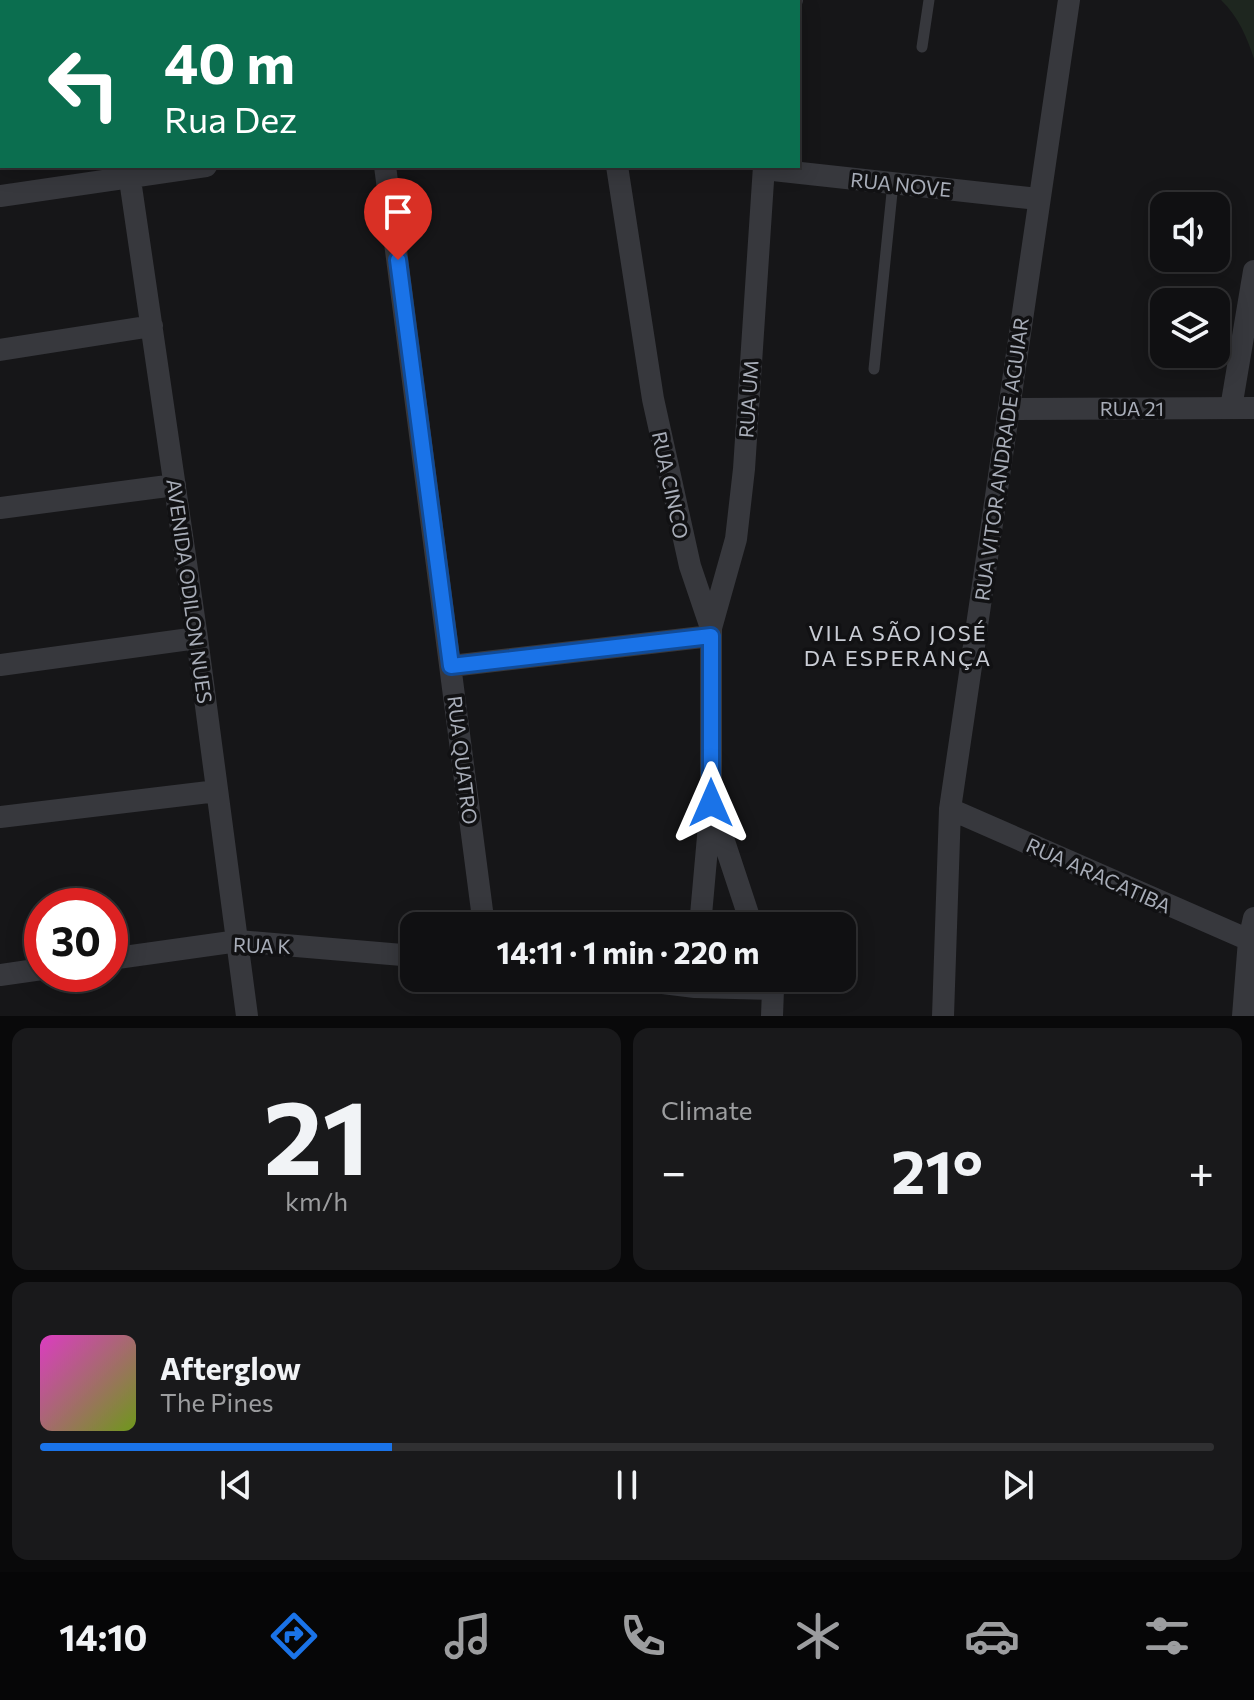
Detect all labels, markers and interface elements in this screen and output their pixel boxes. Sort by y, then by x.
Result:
text: 40 m [164,27,295,96]
icon: left [32,32,136,136]
text: Rua Dez [164,96,297,140]
street label: RUA NOVE [849,167,953,201]
pin [364,178,432,260]
icon: arrive [376,190,420,234]
map controls [1150,192,1230,368]
button: sound [1150,192,1230,272]
button: layers [1150,288,1230,368]
street label: RUA VITOR ANDRADE AGUIAR [969,316,1033,602]
street label: RUA UM [733,359,763,439]
street label: RUA 21 [1100,396,1164,420]
street label: RUA CINCO [648,429,694,541]
street label: AVENIDA ODILON NUES [162,477,218,705]
district label: VILA SÃO JOSÉ DA ESPERANÇA [804,619,992,671]
street label: RUA QUATRO [443,694,483,826]
position arrow [669,761,753,845]
street label: RUA ARACATIBA [1023,832,1175,918]
speed limit sign: 30 [24,888,128,992]
street label: RUA K [233,932,291,958]
text: 14:11 · 1 min · 220 m [497,933,759,970]
text: 21 [263,1069,370,1196]
text: Climate [661,1094,753,1125]
text: 21° [891,1133,983,1206]
text: − [661,1143,686,1197]
text: + [1188,1143,1214,1197]
text: km/h [285,1185,348,1216]
text: Afterglow [160,1349,301,1386]
text: The Pines [160,1386,274,1417]
icon: previous [214,1463,258,1507]
icon: pause [605,1463,649,1507]
icon: next [996,1463,1040,1507]
icon: directions [266,1608,322,1664]
icon: music [440,1608,496,1664]
icon: phone [615,1608,671,1664]
icon: climate [790,1608,846,1664]
icon: car [964,1608,1020,1664]
icon: filters [1139,1608,1195,1664]
text: 14:10 [59,1614,147,1658]

